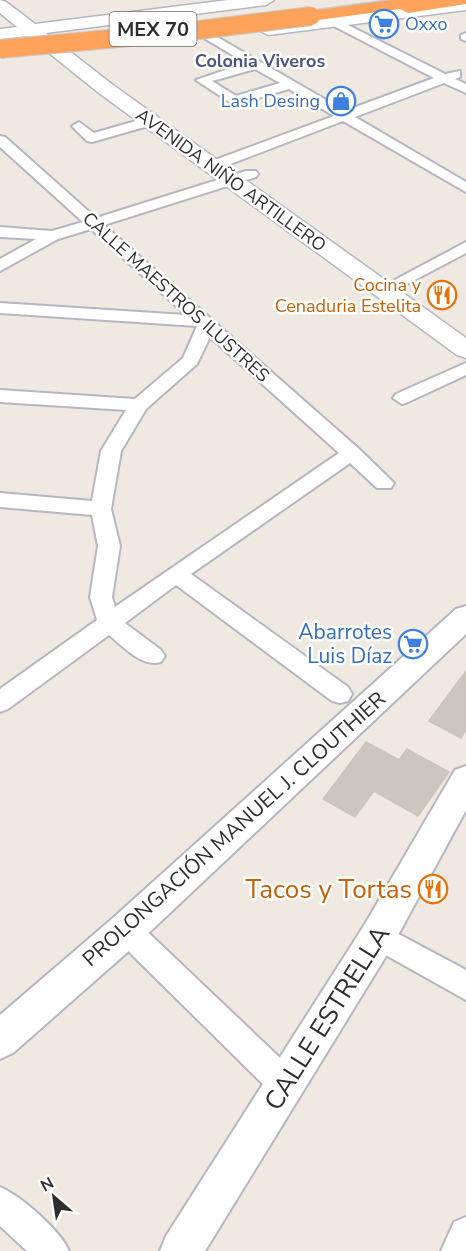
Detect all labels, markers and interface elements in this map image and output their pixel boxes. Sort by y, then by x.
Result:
supermarket icon: Oxxo [368,8,400,40]
road number: MEX 70 [110,12,196,46]
place label: Oxxo [405,12,448,36]
district label: Colonia Viveros [195,49,325,73]
shop icon: Lash Desing [325,85,357,117]
place label: Lash Desing [221,89,320,113]
street label: AVENIDA NIÑO ARTILLERO [131,103,331,257]
street label: CALLE MAESTROS ILUSTRES [77,207,275,387]
place label: Cocina y Cenaduria Estelita [275,273,422,318]
restaurant icon: Cocina y Cenaduria Estelita [426,279,458,311]
place label: Abarrotes Luis Díaz [298,618,392,670]
supermarket icon: Abarrotes Luis Díaz [397,628,429,660]
street label: PROLONGACIÓN MANUEL J. CLOUTHIER [76,685,392,973]
place label: Tacos y Tortas [246,872,412,907]
restaurant icon: Tacos y Tortas [417,873,449,905]
street label: CALLE ESTRELLA [256,919,398,1117]
north arrow [24,1167,84,1227]
text: N [37,1172,58,1197]

